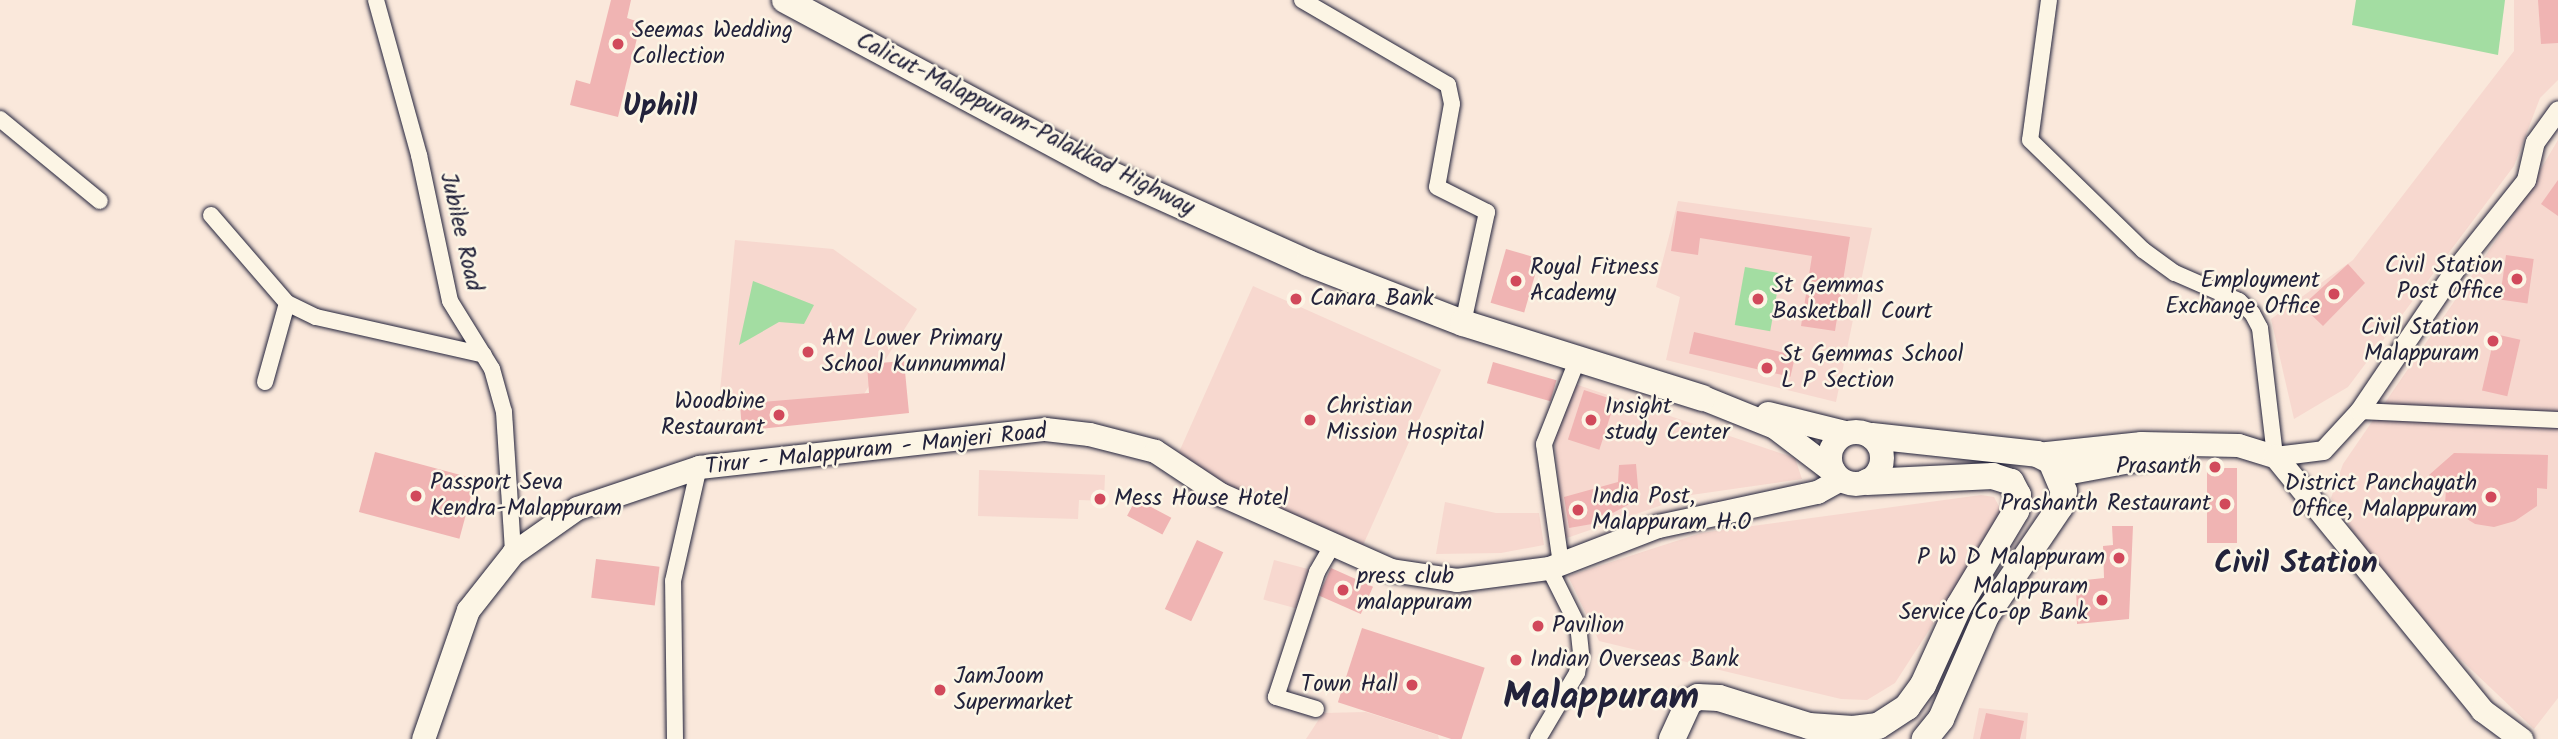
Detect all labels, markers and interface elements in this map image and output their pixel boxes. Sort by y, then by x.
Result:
place label: Seemas Wedding Collection [632,17,793,71]
street label: Calicut-Malappuram-Palakkad Highway [851,27,1199,223]
marker: Seemas Wedding Collection [610,36,626,52]
district label: Uphill [623,89,697,125]
street label: Jubilee Road [433,170,487,294]
place label: Civil Station Post Office [2385,252,2503,306]
place label: Royal Fitness Academy [1530,254,1659,308]
place label: Employment Exchange Office [2165,267,2320,321]
marker: Civil Station Post Office [2509,271,2525,287]
place label: St Gemmas Basketball Court [1772,272,1932,326]
marker: Royal Fitness Academy [1508,273,1524,289]
place label: Canara Bank [1310,285,1434,313]
marker: Employment Exchange Office [2326,286,2342,302]
marker: Canara Bank [1288,291,1304,307]
marker: St Gemmas Basketball Court [1750,291,1766,307]
place label: Civil Station Malappuram [2361,314,2479,368]
place label: AM Lower Primary School Kunnummal [822,325,1006,379]
marker: Civil Station Malappuram [2485,333,2501,349]
place label: St Gemmas School L P Section [1781,341,1963,395]
marker: AM Lower Primary School Kunnummal [800,344,816,360]
marker: St Gemmas School L P Section [1759,360,1775,376]
place label: Woodbine Restaurant [661,388,765,442]
place label: Christian Mission Hospital [1326,393,1484,447]
place label: Insight study Center [1605,393,1729,447]
marker: Woodbine Restaurant [771,407,787,423]
marker: Christian Mission Hospital [1300,410,1320,430]
marker: Insight study Center [1583,412,1599,428]
street label: Tirur - Malappuram - Manjeri Road [704,418,1048,482]
place label: Prasanth [2116,453,2201,481]
marker: Prasanth [2207,459,2223,475]
place label: Passport Seva Kendra-Malappuram [430,469,622,523]
place label: District Panchayath Office, Malappuram [2285,470,2477,524]
place label: India Post, Malappuram H.O [1592,483,1751,537]
place label: Mess House Hotel [1114,485,1288,513]
marker: Passport Seva Kendra-Malappuram [408,488,424,504]
marker: District Panchayath Office, Malappuram [2483,489,2499,505]
place label: Prashanth Restaurant [2001,490,2211,518]
marker: Mess House Hotel [1092,491,1108,507]
marker: Prashanth Restaurant [2217,496,2233,512]
marker: India Post, Malappuram H.O [1570,502,1586,518]
place label: P W D Malappuram [1917,544,2105,572]
district label: Civil Station [2214,546,2378,582]
marker: P W D Malappuram [2111,550,2127,566]
place label: press club malappuram [1357,563,1472,617]
place label: Malappuram Service Co-op Bank [1899,573,2088,627]
marker: press club malappuram [1335,582,1351,598]
marker: Malappuram Service Co-op Bank [2094,592,2110,608]
place label: Pavilion [1552,612,1624,640]
marker: Pavilion [1530,618,1546,634]
place label: Indian Overseas Bank [1530,646,1739,674]
marker: Indian Overseas Bank [1508,652,1524,668]
place label: JamJoom Supermarket [954,663,1073,717]
place label: Town Hall [1301,671,1398,699]
marker: Town Hall [1404,677,1420,693]
district label: Malappuram [1503,677,1699,721]
marker: JamJoom Supermarket [932,682,948,698]

